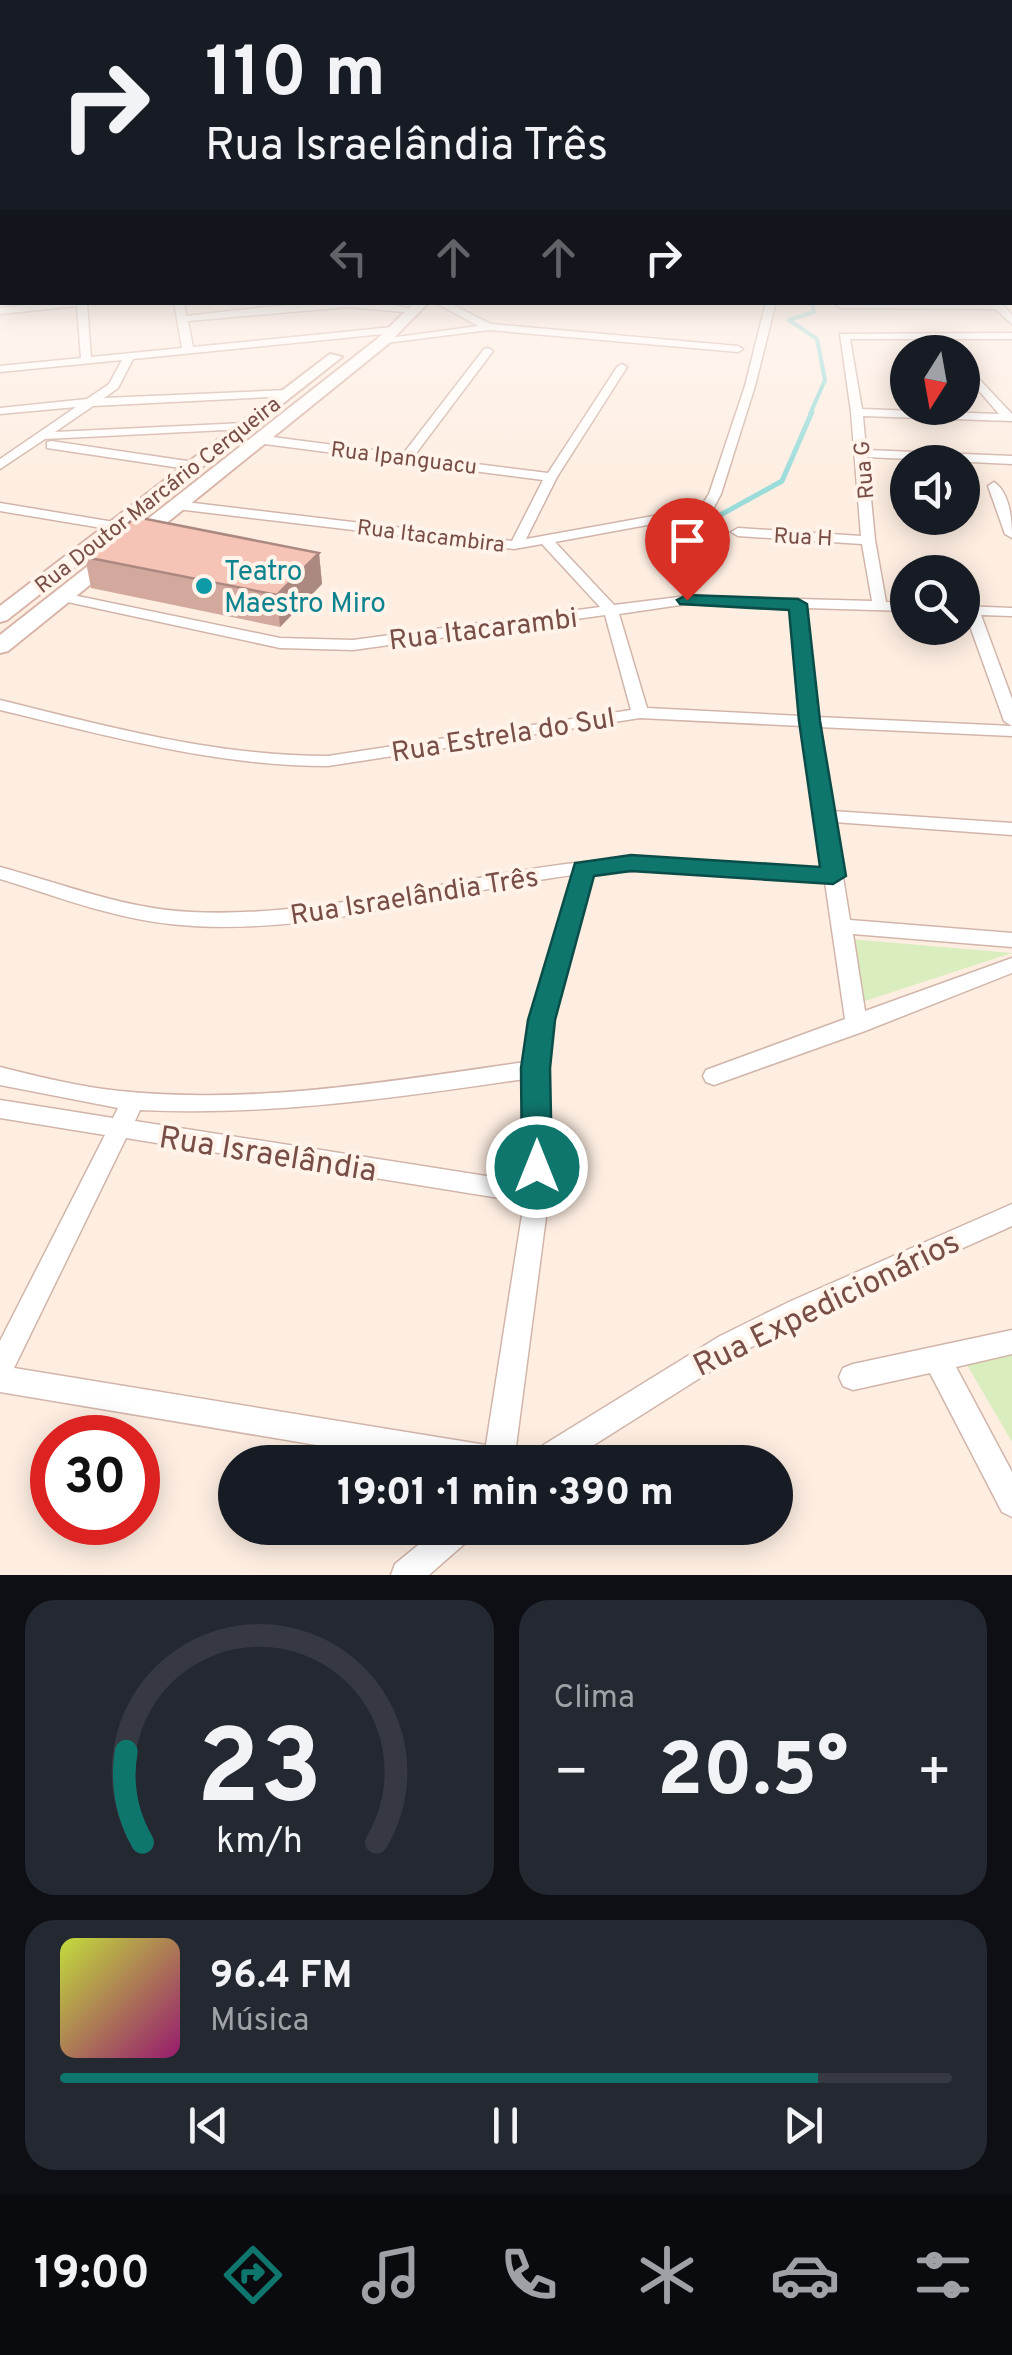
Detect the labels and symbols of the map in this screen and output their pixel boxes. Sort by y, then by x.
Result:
north arrow [890,335,980,425]
street label: Rua Doutor Marcário Cerqueira [30,392,287,600]
street label: Rua Ipanguacu [329,437,478,482]
street label: Rua G [849,439,881,500]
pin [645,498,730,601]
street label: Rua Itacambira [355,515,506,560]
street label: Rua H [773,523,833,554]
place label: Teatro Maestro Miro [224,555,386,623]
marker: Teatro Maestro Miro [193,575,215,597]
street label: Rua Itacarambi [387,602,580,660]
street label: Rua Estrela do Sul [389,702,618,772]
street label: Rua Israelândia Três [288,861,541,935]
position arrow [485,1115,589,1219]
street label: Rua Israelândia [156,1119,379,1193]
street label: Rua Expedicionários [688,1224,967,1388]
speed limit sign: 30 [30,1415,160,1545]

